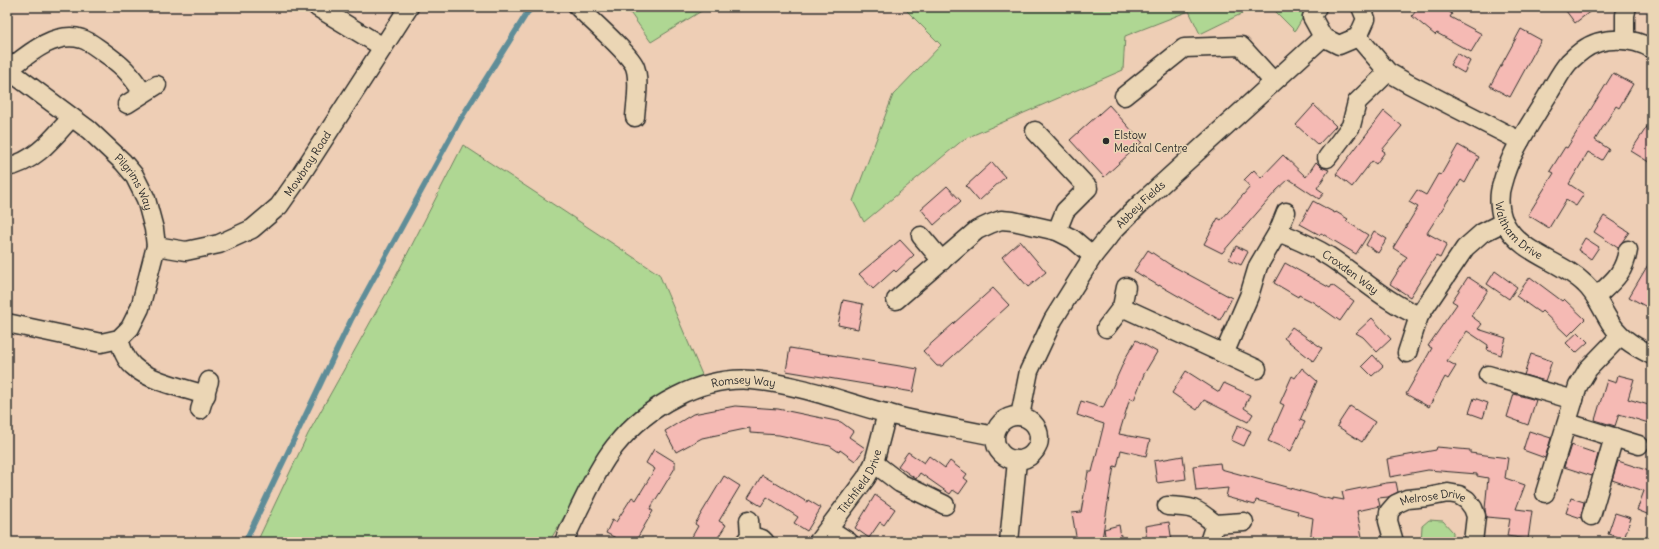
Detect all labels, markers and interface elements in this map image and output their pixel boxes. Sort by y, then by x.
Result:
street label: Mowbray Road [281,128,334,199]
place label: Elstow Medical Centre [1114,128,1188,155]
marker: Elstow Medical Centre [1101,136,1111,146]
street label: Pilgrims Way [112,151,156,212]
street label: Abbey Fields [1113,178,1168,231]
street label: Waltham Drive [1492,201,1545,262]
street label: Croxden Way [1320,247,1381,297]
street label: Romsey Way [710,373,777,390]
street label: Titchfield Drive [835,448,884,516]
street label: Melrose Drive [1397,486,1469,508]

